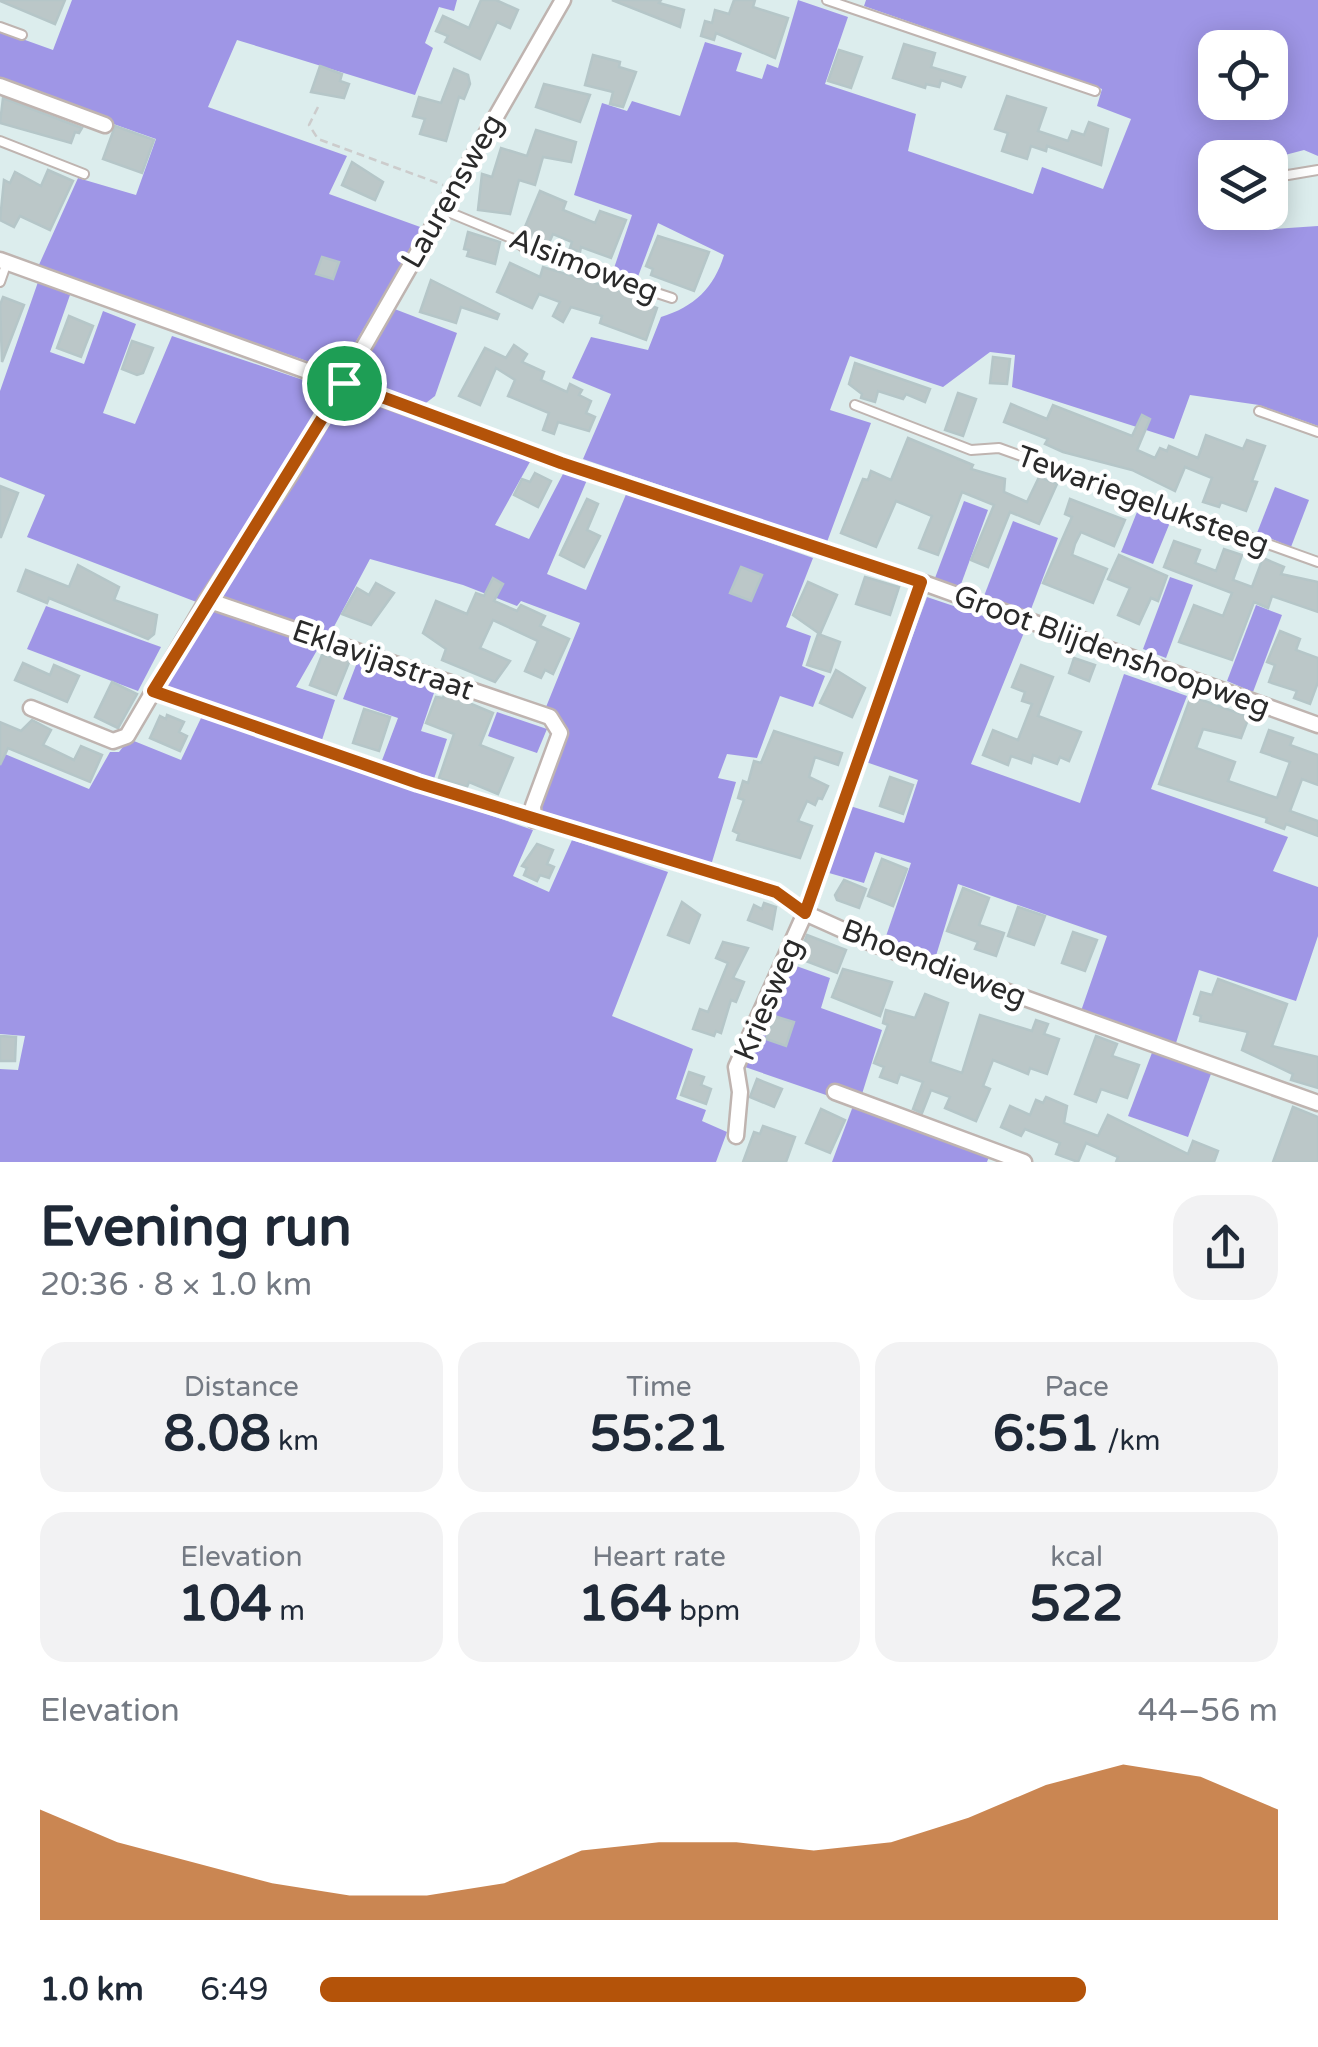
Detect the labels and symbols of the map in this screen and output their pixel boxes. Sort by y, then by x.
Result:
street label: Laurensweg [393,107,512,275]
street label: Alsimoweg [504,220,664,311]
pin [302,341,387,426]
street label: Tewariegeluksteeg [1012,438,1274,563]
street label: Groot Blijdenshoopweg [949,577,1275,726]
street label: Eklavijastraat [287,612,478,709]
street label: Bhoendieweg [836,911,1031,1016]
street label: Kriesweg [726,932,811,1066]

